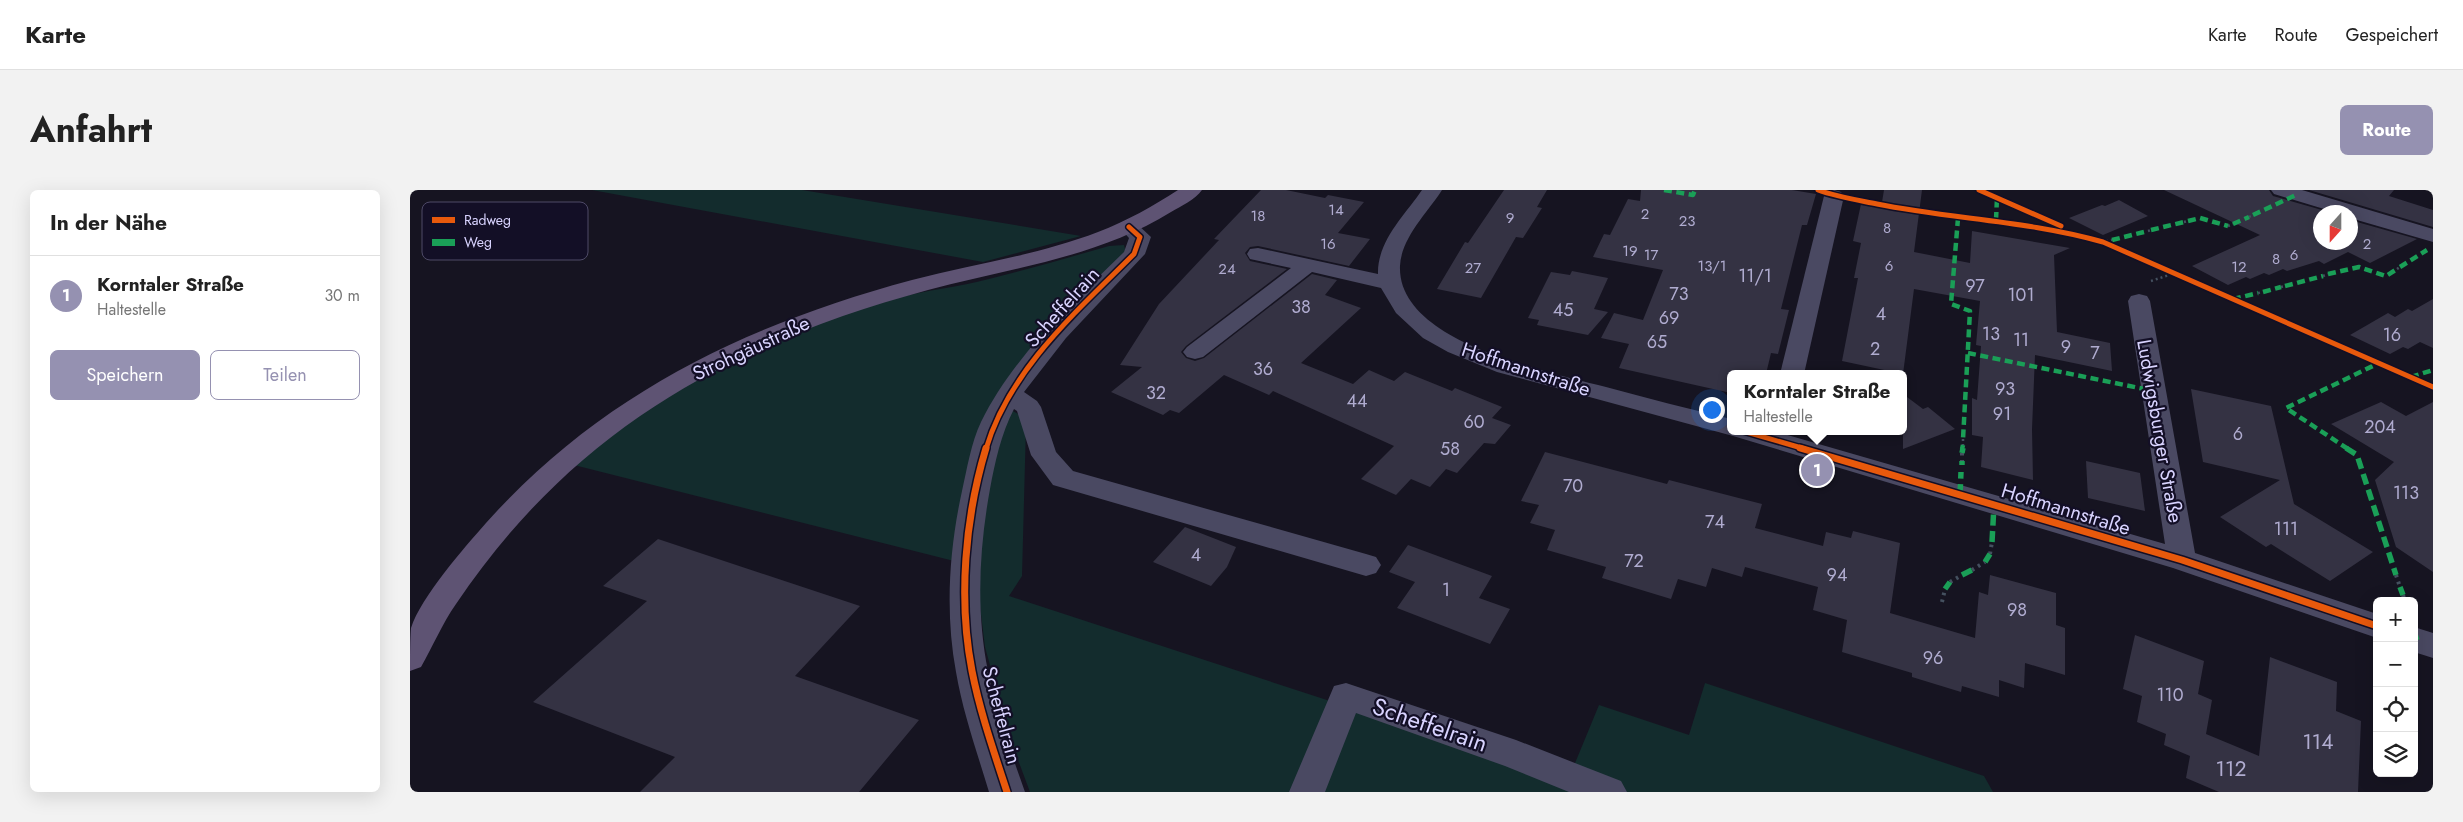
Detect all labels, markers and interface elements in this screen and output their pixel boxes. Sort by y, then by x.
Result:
text: Karte [25,17,86,52]
text: Karte [2208,22,2247,48]
text: Route [2275,22,2317,48]
text: Gespeichert [2345,22,2438,48]
text: Anfahrt [30,105,152,155]
button: Route [2340,105,2433,155]
house number: 14 [1328,199,1344,221]
legend [422,202,588,260]
house number: 2 [1641,203,1649,225]
house number: 18 [1251,205,1265,227]
north arrow [2313,205,2358,250]
house number: 9 [1506,207,1514,229]
text: In der Nähe [50,208,167,238]
text: Radweg [464,210,511,230]
house number: 23 [1679,210,1695,232]
house number: 8 [1883,217,1891,239]
text: Weg [464,232,492,252]
house number: 16 [1320,233,1336,255]
house number: 2 [2363,233,2371,255]
house number: 19 [1622,240,1638,262]
house number: 17 [1644,244,1658,266]
house number: 6 [2290,244,2298,266]
house number: 8 [2272,248,2280,270]
house number: 13/1 [1697,255,1727,277]
house number: 6 [1885,255,1893,277]
house number: 12 [2231,256,2247,278]
house number: 27 [1465,257,1481,279]
house number: 24 [1218,258,1236,280]
street label: Scheffelrain [1018,261,1107,354]
house number: 11/1 [1738,263,1772,289]
text: Korntaler Straße [97,271,244,298]
house number: 97 [1965,273,1985,299]
house number: 73 [1669,281,1689,307]
house number: 101 [2008,282,2035,308]
text: 1 [62,284,70,307]
text: 30 m [324,284,360,307]
house number: 38 [1291,294,1311,320]
house number: 45 [1553,297,1573,323]
text: Haltestelle [97,298,166,321]
house number: 4 [1876,301,1886,327]
house number: 69 [1659,305,1679,331]
street label: Strohgäustraße [688,309,815,388]
house number: 13 [1982,321,2000,347]
house number: 16 [2383,322,2401,348]
house number: 11 [2013,327,2029,353]
house number: 65 [1647,329,1667,355]
house number: 9 [2061,334,2071,360]
street label: Hoffmannstraße [1458,335,1594,404]
house number: 2 [1870,336,1880,362]
street label: Ludwigsburger Straße [2129,337,2190,525]
house number: 7 [2090,340,2100,366]
button: Speichern [50,350,200,400]
button: Teilen [210,350,360,400]
house number: 36 [1253,356,1273,382]
popup [1727,370,1907,435]
house number: 93 [1995,376,2015,402]
text: Korntaler Straße [1744,378,1890,405]
house number: 32 [1146,380,1166,406]
house number: 44 [1347,388,1368,414]
your location [1699,397,1725,423]
house number: 91 [1993,401,2011,427]
text: Haltestelle [1744,405,1813,428]
house number: 60 [1463,409,1485,435]
house number: 204 [2364,414,2396,440]
house number: 6 [2233,421,2243,447]
house number: 58 [1440,436,1460,462]
pin: 1 [1801,451,1833,489]
house number: 70 [1563,473,1583,499]
street label: Hoffmannstraße [1998,476,2134,543]
house number: 113 [2393,480,2419,506]
house number: 74 [1705,509,1725,535]
house number: 111 [2274,516,2298,542]
house number: 4 [1191,542,1201,568]
house number: 72 [1624,548,1644,574]
house number: 94 [1827,562,1847,588]
house number: 1 [1442,577,1450,603]
house number: 98 [2007,597,2027,623]
map controls [2373,597,2418,777]
button: + [2373,597,2418,642]
button: − [2373,642,2418,687]
house number: 96 [1923,645,1943,671]
street label: Scheffelrain [975,663,1028,767]
house number: 110 [2157,682,2184,708]
button: locate [2373,687,2418,732]
street label: Scheffelrain [1368,688,1493,761]
house number: 114 [2302,727,2334,757]
button: layers [2373,732,2418,777]
house number: 112 [2216,754,2246,784]

